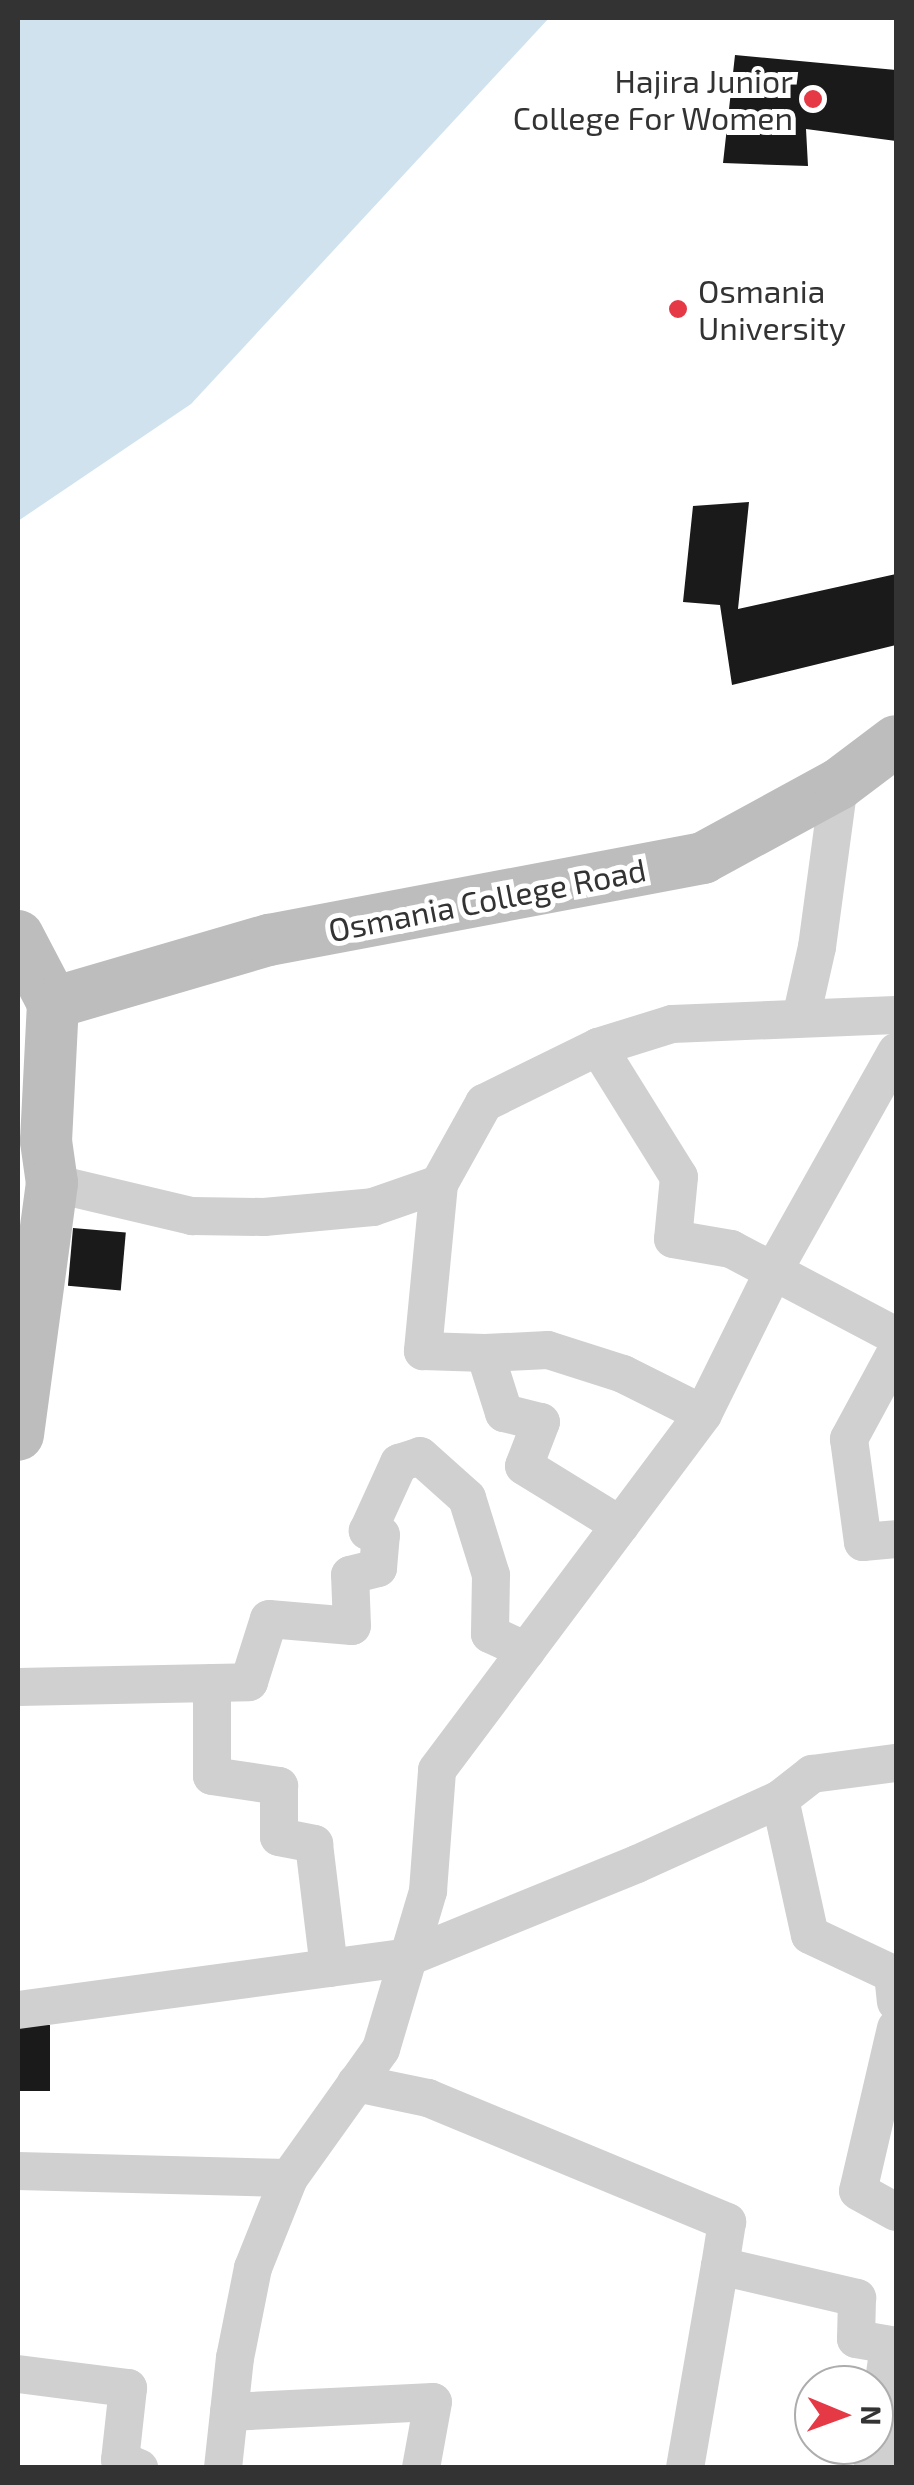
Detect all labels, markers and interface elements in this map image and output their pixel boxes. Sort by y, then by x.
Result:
place label: Hajira Junior College For Women [512,62,793,137]
marker: Hajira Junior College For Women [802,88,824,110]
place label: Osmania University [698,272,846,347]
marker: Osmania University [667,298,689,320]
street label: Osmania College Road [325,849,649,949]
north arrow [794,2365,894,2465]
text: N [855,2405,889,2426]

